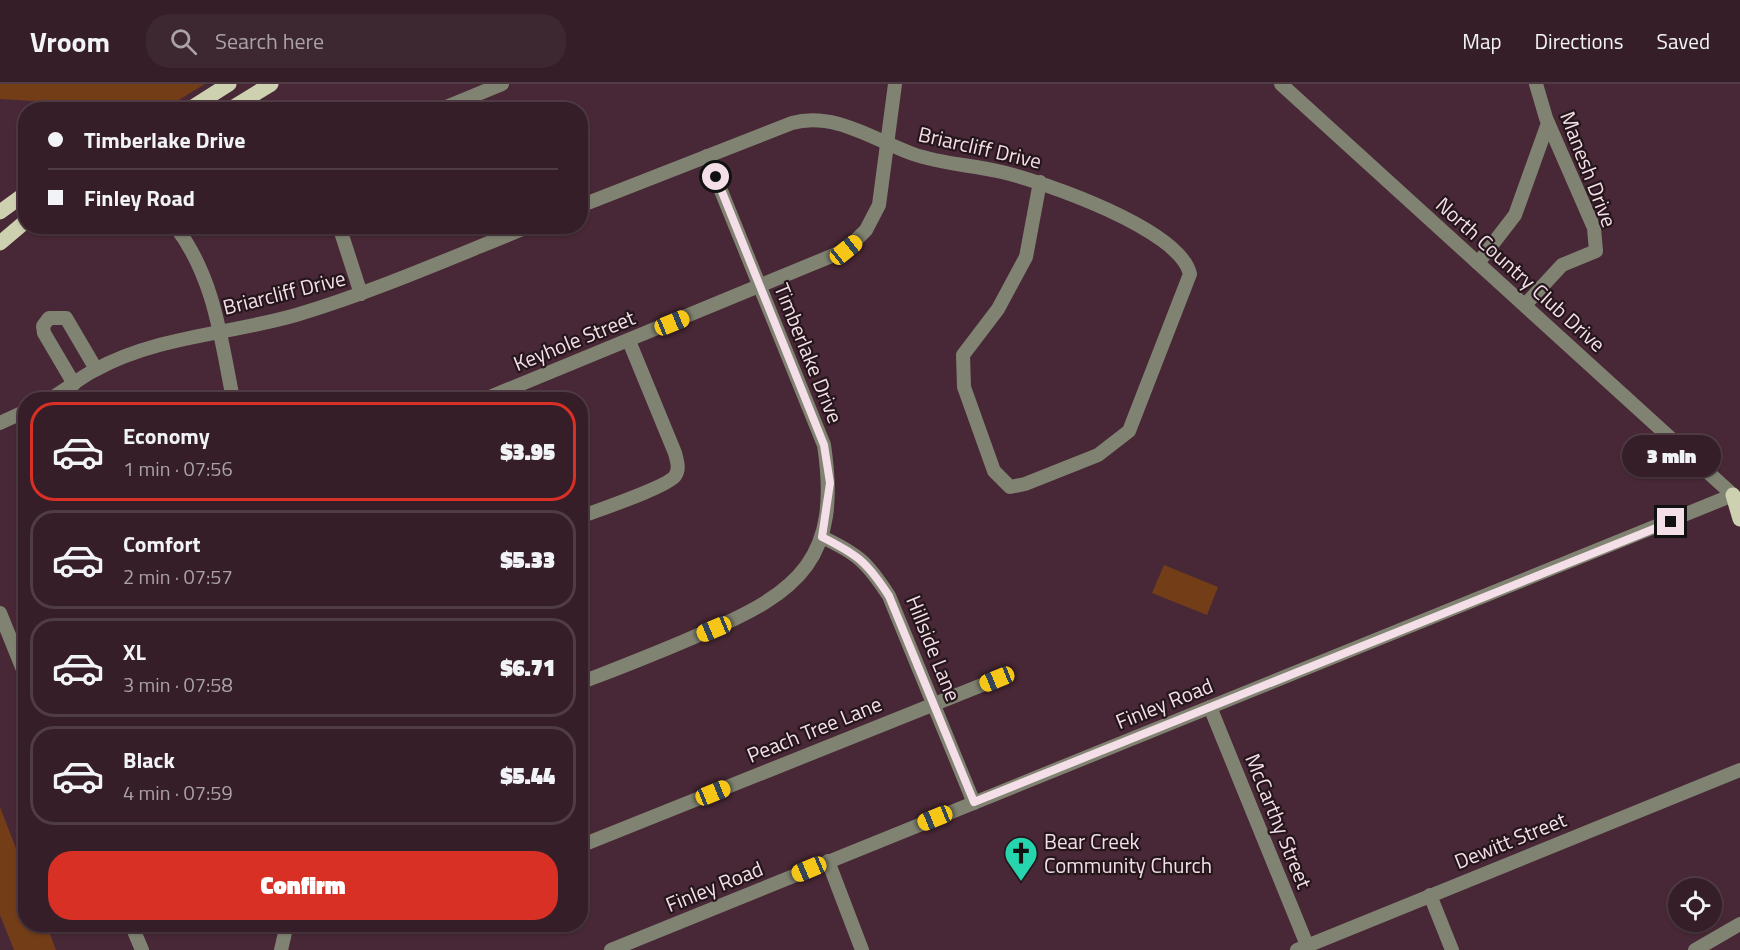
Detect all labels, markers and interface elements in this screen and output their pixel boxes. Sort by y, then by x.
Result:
search box [146,14,566,68]
text: Vroom [30,20,110,63]
text: Search here [215,24,324,58]
icon: search [167,25,200,58]
text: Map [1462,25,1502,57]
text: Directions [1535,25,1624,57]
text: Saved [1657,25,1710,57]
street label: Manesh Drive [1552,106,1626,232]
street label: Briarcliff Drive [915,117,1045,177]
text: Timberlake Drive [84,123,245,157]
route start [702,163,729,190]
text: Finley Road [84,181,195,215]
street label: North Country Club Drive [1429,189,1613,359]
car [826,232,866,268]
street label: Briarcliff Drive [219,261,349,323]
street label: Timberlake Drive [766,278,852,428]
street label: Keyhole Street [508,301,640,379]
car [652,308,692,338]
text: Economy [123,419,210,453]
icon: car [51,425,105,479]
text: $3.95 [500,435,555,469]
callout: 3 min [1622,435,1720,477]
text: 3 min [1647,440,1696,471]
text: 1 min · 07:56 [123,453,233,484]
route end [1657,508,1684,535]
text: Comfort [123,527,201,561]
icon: car [51,533,105,587]
text: $5.33 [500,543,555,577]
text: 2 min · 07:57 [123,561,233,592]
street label: Hillside Lane [898,590,970,706]
car [694,614,734,644]
text: XL [123,635,146,669]
icon: car [51,641,105,695]
text: $6.71 [500,651,555,685]
car [977,664,1017,694]
text: 3 min · 07:58 [123,669,233,700]
street label: Finley Road [1111,669,1217,737]
street label: Peach Tree Lane [742,687,886,771]
text: Black [123,743,175,777]
icon: car [51,749,105,803]
street label: McCarthy Street [1237,749,1321,894]
text: $5.44 [500,759,555,793]
text: 4 min · 07:59 [123,777,233,808]
car [693,778,733,808]
car [915,803,955,833]
street label: Dewitt Street [1449,803,1571,877]
place label: Bear Creek Community Church [1044,825,1212,881]
church icon: Bear Creek Community Church [1003,835,1039,882]
button: Confirm [48,851,558,920]
street label: Finley Road [661,852,767,920]
car [789,854,829,884]
map controls [1668,878,1722,932]
button: locate [1668,878,1722,932]

